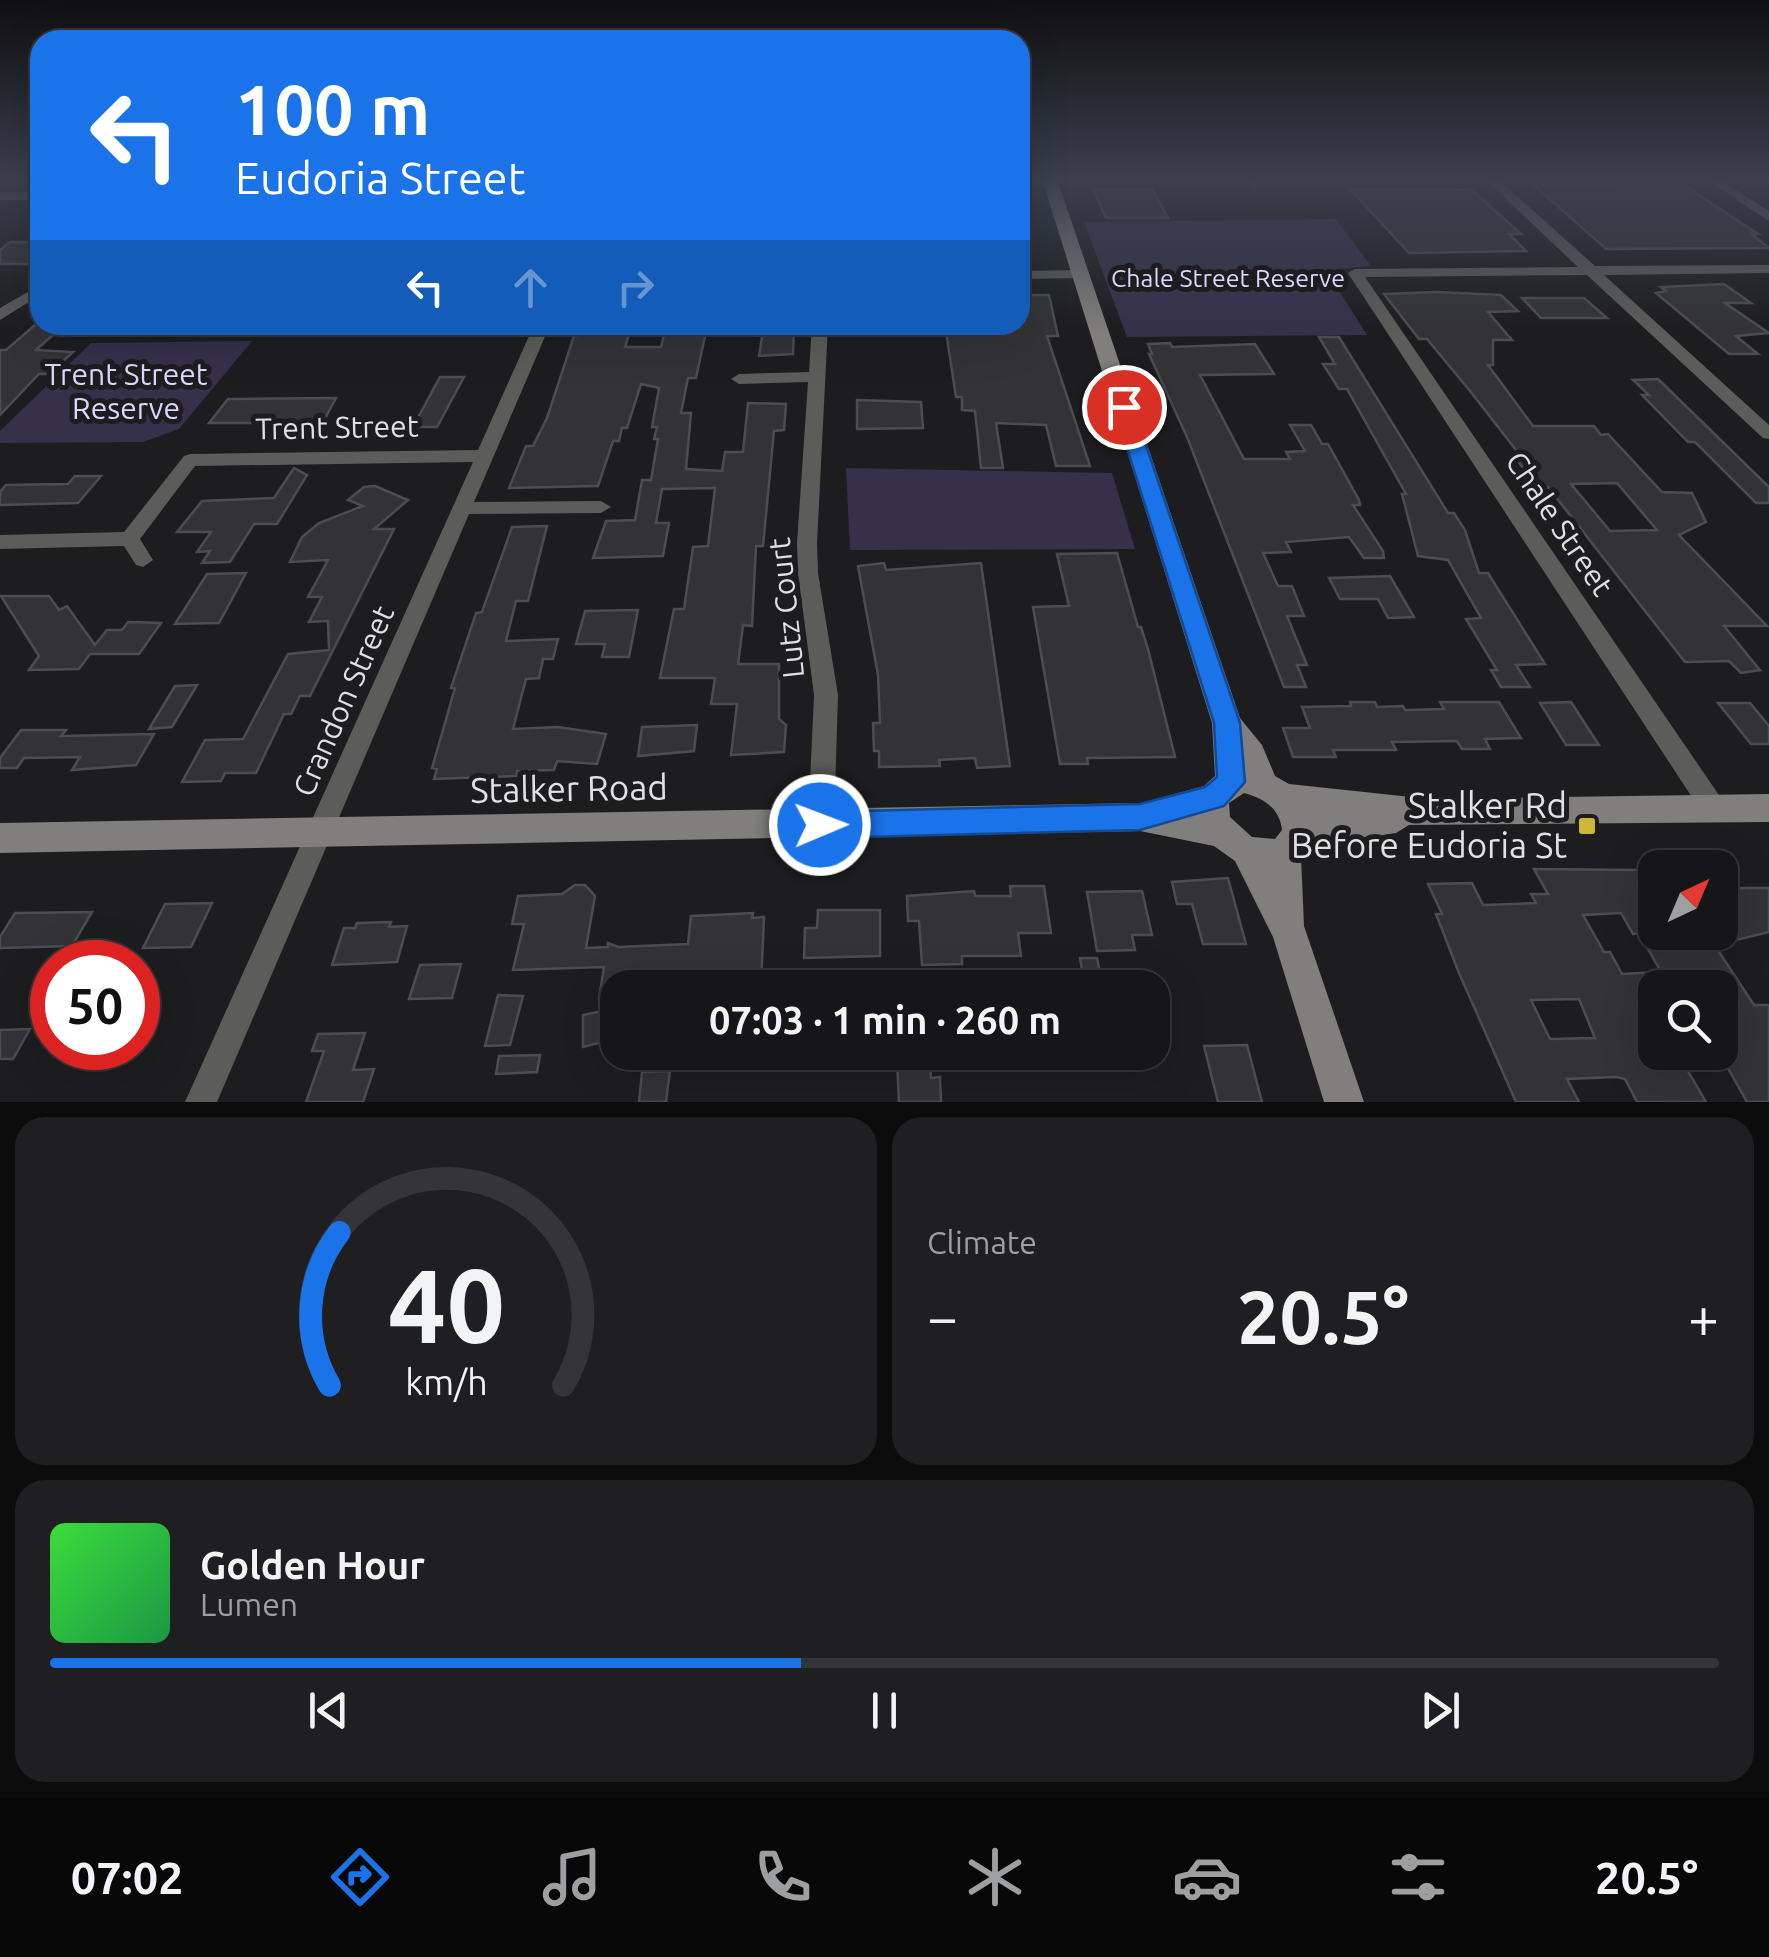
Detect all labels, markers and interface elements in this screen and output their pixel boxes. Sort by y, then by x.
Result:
icon: left [70,70,200,200]
text: 100 m [235,70,430,148]
text: Eudoria Street [235,152,525,203]
icon: left [398,260,453,315]
icon: ahead [503,260,558,315]
icon: right [608,260,663,315]
park label: Chale Street Reserve [1111,264,1345,292]
park label: Trent Street Reserve [44,357,208,425]
pin [1082,365,1167,450]
icon: arrive [1097,380,1152,435]
street label: Trent Street [255,409,419,445]
street label: Chale Street [1499,445,1620,602]
street label: Lutz Court [762,536,810,680]
street label: Crandon Street [286,600,400,801]
street label: Stalker Road [470,766,668,810]
position arrow [768,773,872,877]
place label: Stalker Rd Before Eudoria St [1291,785,1567,865]
marker: Stalker Rd Before Eudoria St [1576,815,1598,837]
north arrow [1638,850,1738,950]
map controls [1638,850,1738,1070]
speed limit sign: 50 [30,940,160,1070]
button: search [1638,970,1738,1070]
text: 07:03 · 1 min · 260 m [709,999,1061,1041]
text: Climate [927,1224,1037,1260]
text: 40 [387,1246,505,1363]
text: 20.5° [1237,1274,1409,1358]
text: − [927,1286,958,1347]
text: + [1688,1286,1719,1347]
text: km/h [405,1362,487,1402]
text: Golden Hour [200,1544,425,1586]
text: Lumen [200,1586,298,1622]
icon: previous [301,1683,356,1738]
icon: pause [857,1683,912,1738]
icon: next [1413,1683,1468,1738]
icon: directions [325,1842,395,1912]
icon: music [537,1842,607,1912]
icon: phone [748,1842,818,1912]
icon: climate [960,1842,1030,1912]
icon: car [1172,1842,1242,1912]
icon: filters [1383,1842,1453,1912]
text: 07:02 [71,1852,183,1903]
text: 20.5° [1595,1852,1698,1903]

